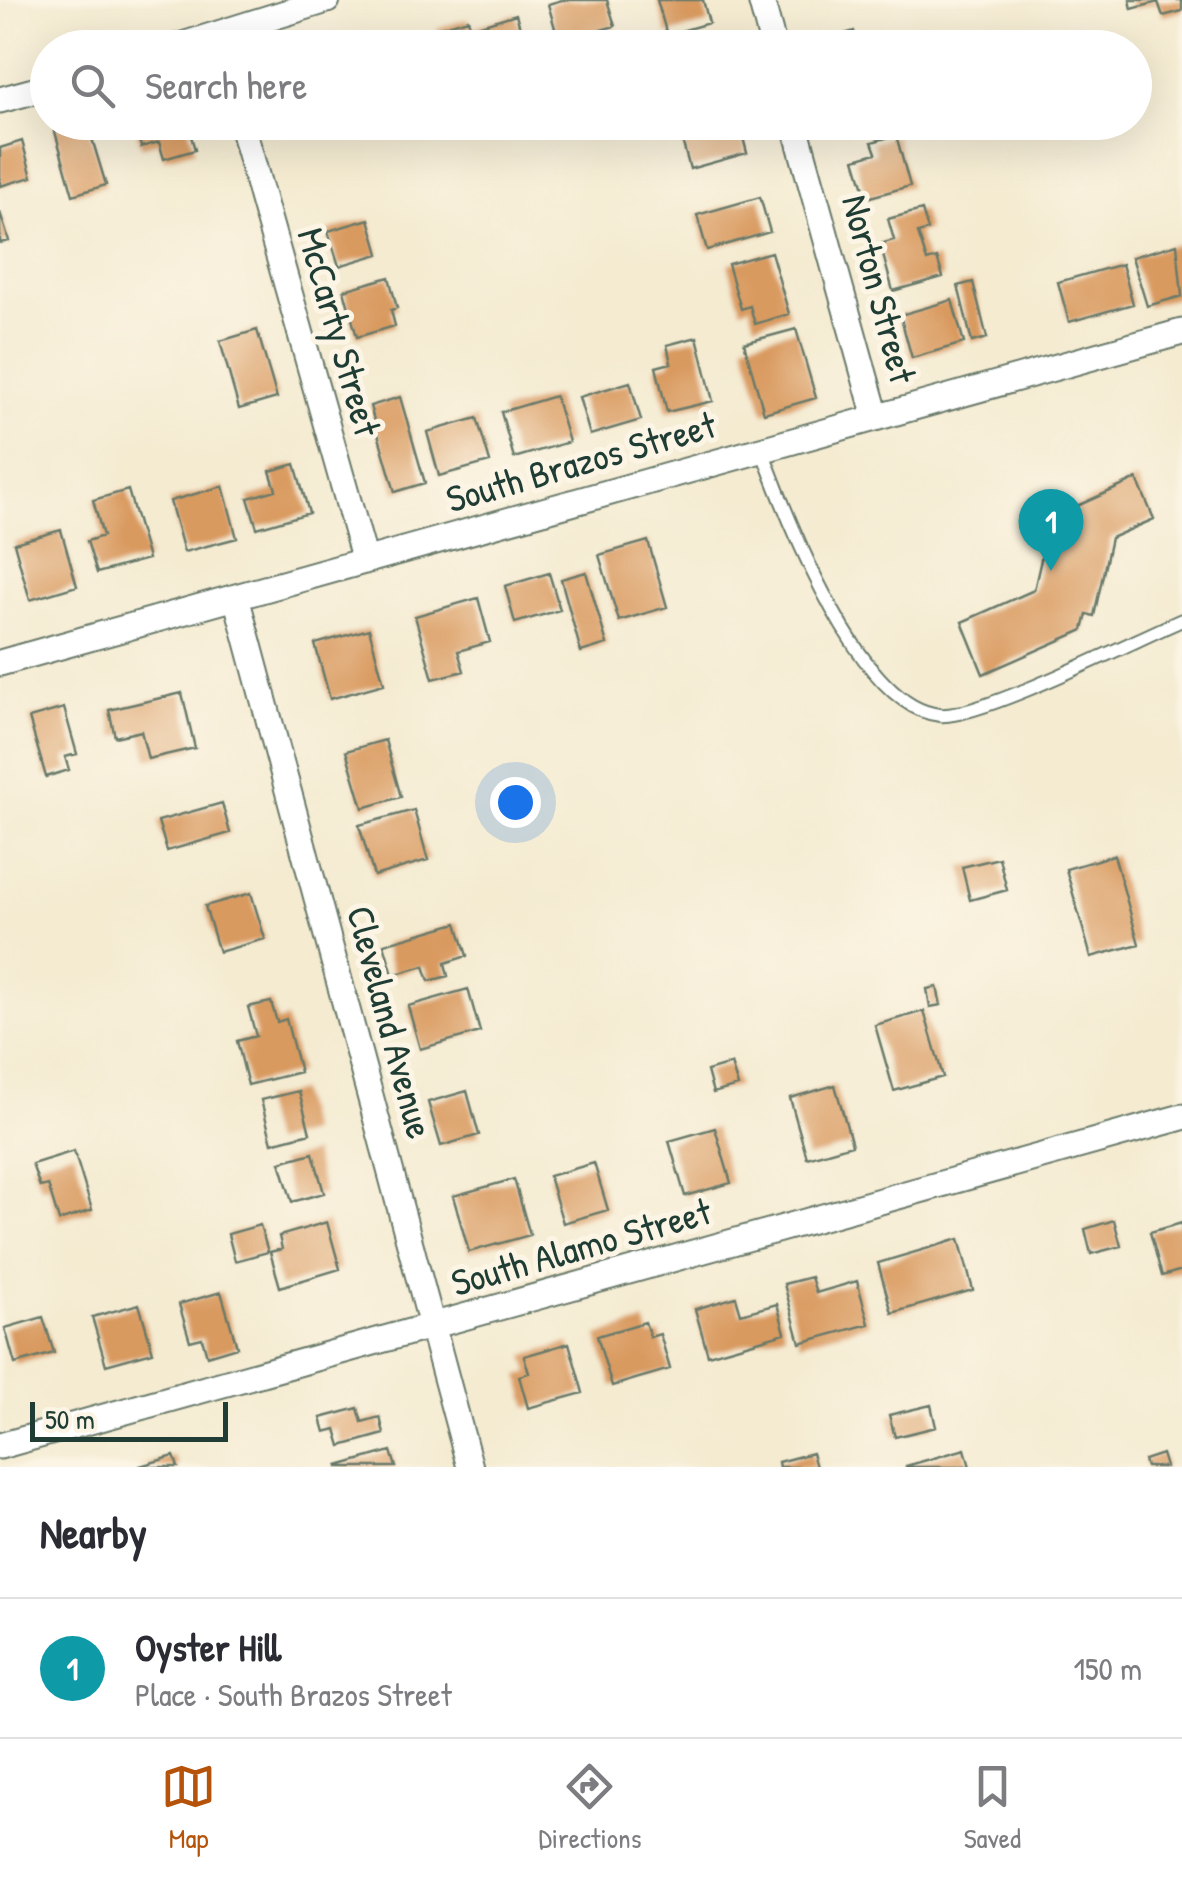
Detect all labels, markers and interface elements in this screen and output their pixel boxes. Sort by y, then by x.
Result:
search box [30,30,1152,140]
icon: search [65,58,120,113]
text: Search here [145,59,307,111]
street label: Norton Street [830,189,930,390]
street label: McCarty Street [285,222,395,443]
street label: South Brazos Street [440,397,722,524]
pin: 1 [1018,488,1084,571]
your location [490,777,541,828]
street label: Cleveland Avenue [335,900,447,1144]
street label: South Alamo Street [445,1184,717,1308]
scale bar [30,1397,228,1442]
text: 50 m [45,1400,95,1438]
text: Nearby [40,1504,147,1561]
text: Oyster Hill [135,1621,281,1673]
text: 1 [67,1647,78,1690]
text: 150 m [1073,1647,1142,1690]
text: Place · South Brazos Street [135,1673,452,1716]
tab: Map [161,1759,216,1857]
tab: Directions [538,1759,641,1857]
tab: Saved [964,1759,1021,1857]

